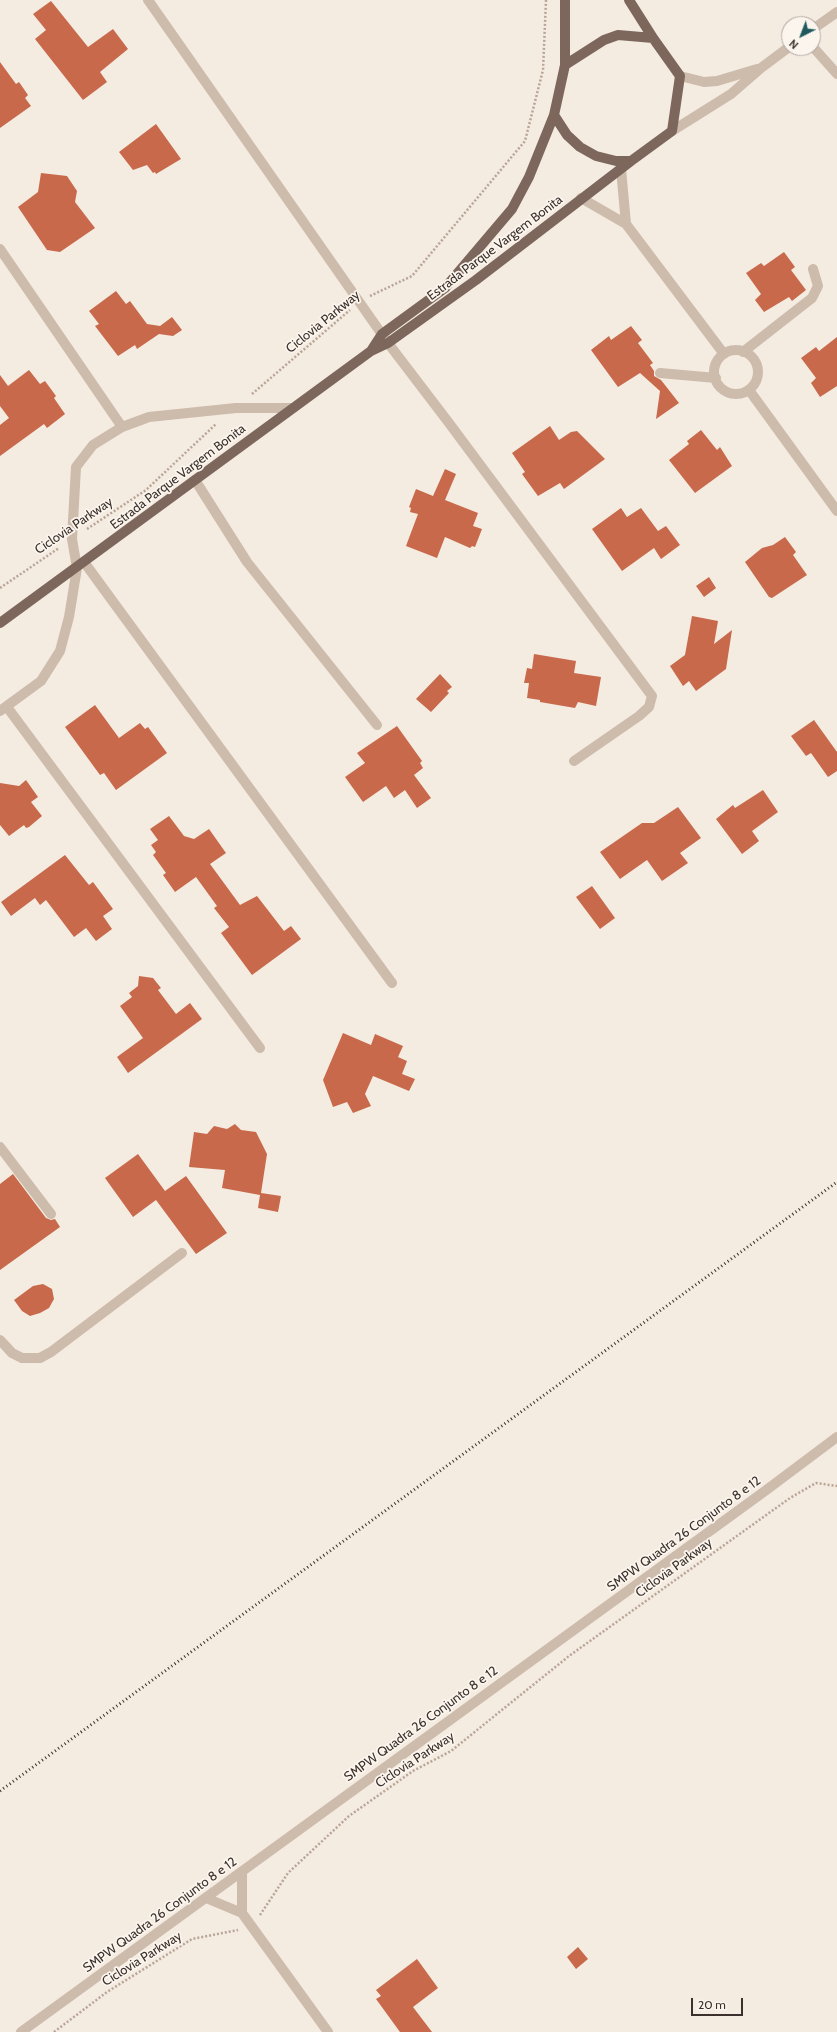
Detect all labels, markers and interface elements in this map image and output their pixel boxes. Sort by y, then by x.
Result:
north arrow [781,16,821,56]
text: N [786,36,801,52]
street label: Estrada Parque Vargem Bonita [424,192,566,304]
street label: Ciclovia Parkway [283,287,363,357]
street label: Estrada Parque Vargem Bonita [107,421,249,533]
street label: Ciclovia Parkway [32,494,116,558]
street label: SMPW Quadra 26 Conjunto 8 e 12 [604,1473,764,1595]
street label: Ciclovia Parkway [633,1535,715,1601]
street label: SMPW Quadra 26 Conjunto 8 e 12 [341,1663,501,1785]
street label: Ciclovia Parkway [373,1729,457,1791]
street label: SMPW Quadra 26 Conjunto 8 e 12 [80,1854,240,1976]
street label: Ciclovia Parkway [99,1928,185,1990]
scale bar [693,1990,745,2016]
text: 20 m [698,1997,726,2012]

